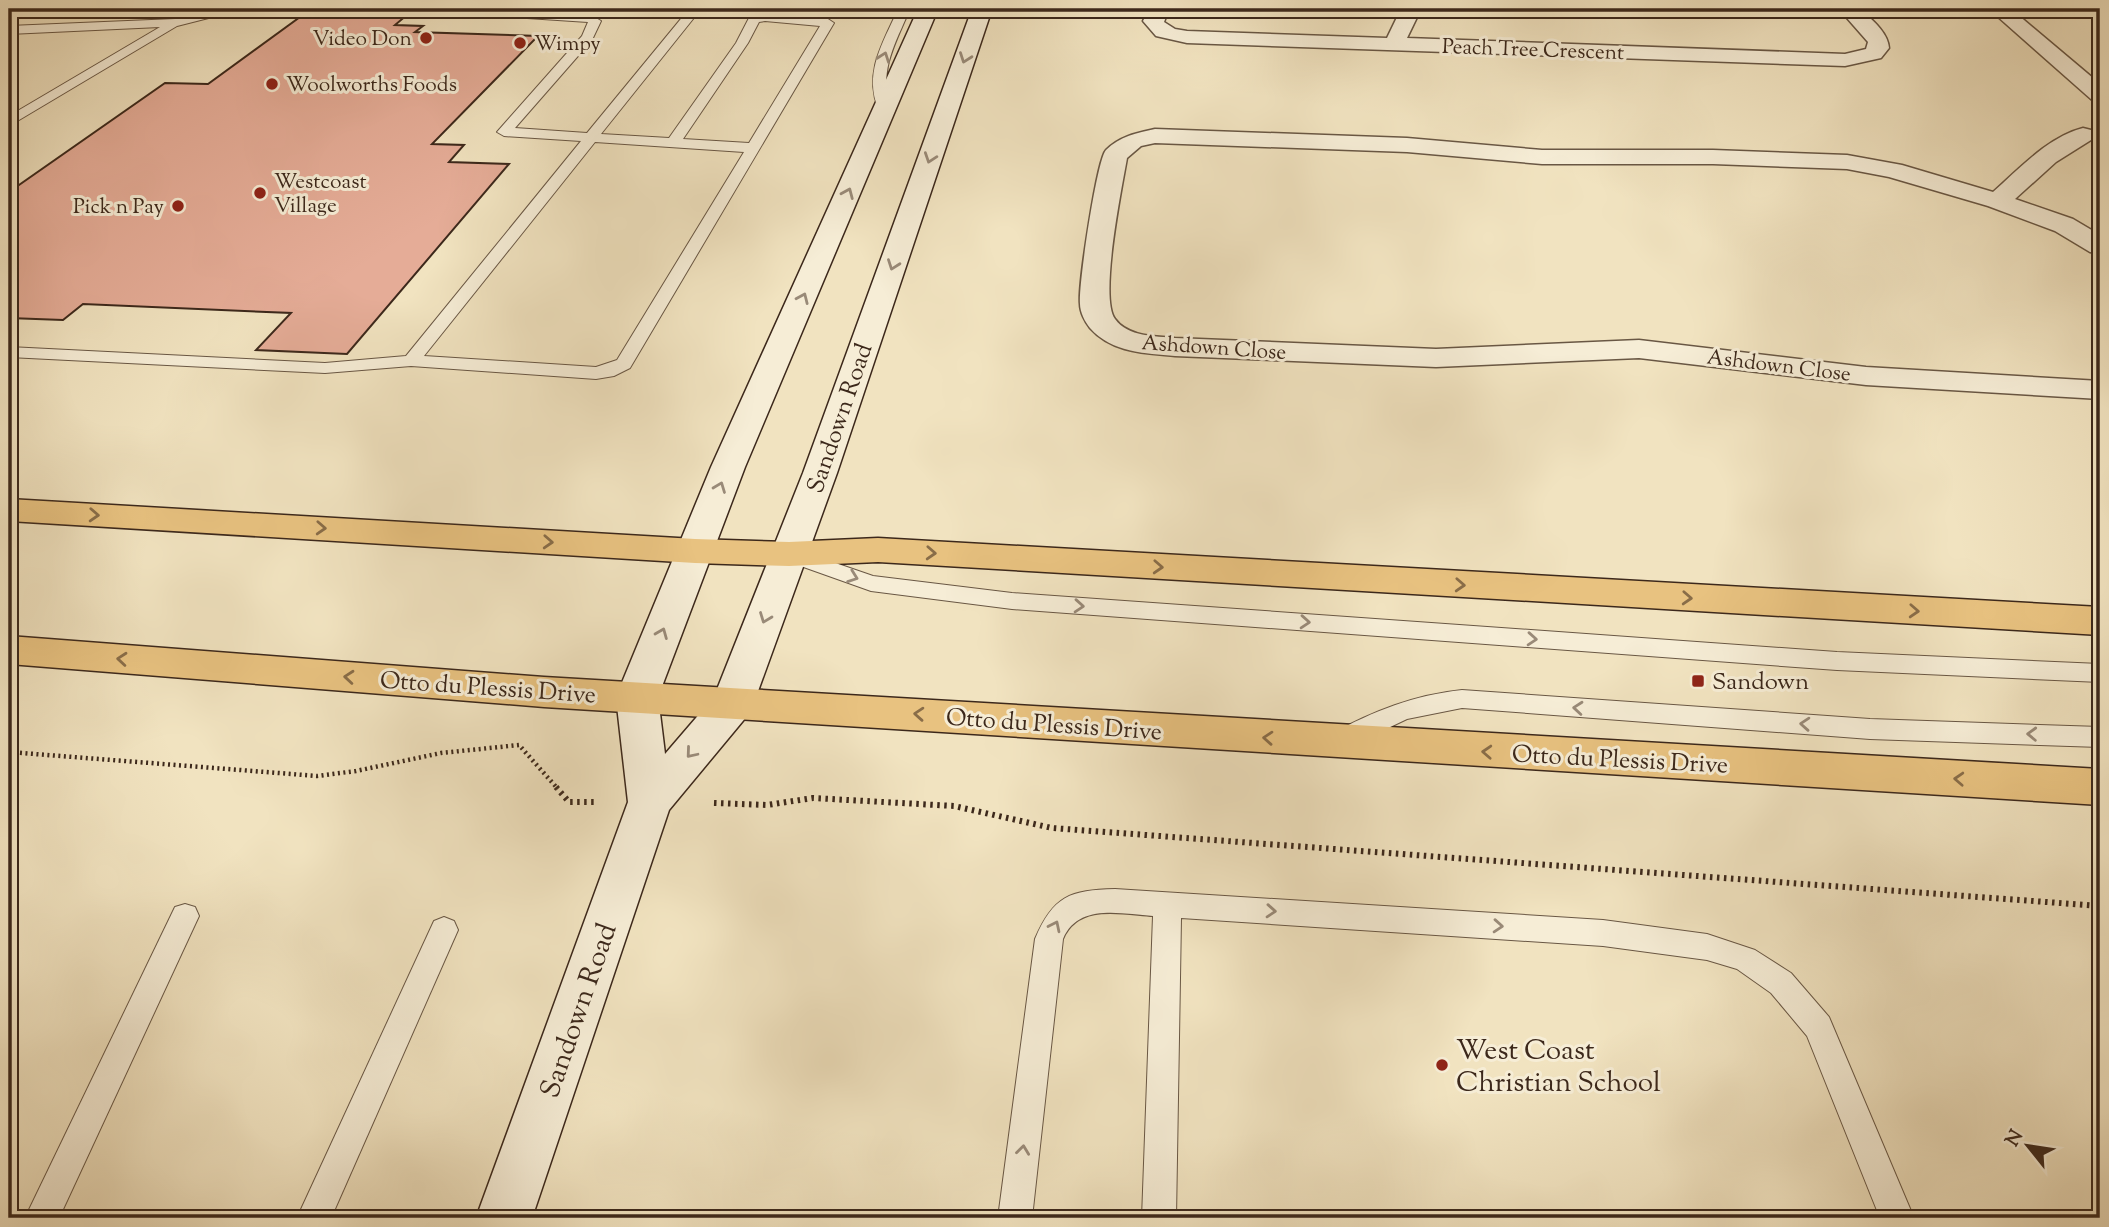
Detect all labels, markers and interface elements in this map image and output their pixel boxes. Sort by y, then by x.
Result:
place label: Video Don [313,25,412,55]
marker: Video Don [418,30,434,46]
place label: Wimpy [534,30,601,60]
street label: Peach Tree Crescent [1441,33,1625,69]
marker: Wimpy [512,35,528,51]
one-way arrow [959,51,973,64]
one-way arrow [876,52,890,64]
place label: Woolworths Foods [286,71,457,101]
marker: Woolworths Foods [264,76,280,92]
one-way arrow [924,151,938,164]
place label: Westcoast Village [274,168,367,222]
marker: Westcoast Village [252,185,268,201]
one-way arrow [840,188,854,200]
place label: Pick n Pay [73,193,165,223]
marker: Pick n Pay [170,198,186,214]
one-way arrow [887,258,901,270]
one-way arrow [795,293,809,305]
street label: Ashdown Close [1141,329,1287,369]
street label: Sandown Road [799,339,883,498]
street label: Ashdown Close [1705,343,1852,391]
one-way arrow [711,482,725,494]
one-way arrow [89,507,100,522]
one-way arrow [316,521,327,536]
one-way arrow [543,534,554,549]
one-way arrow [925,545,936,560]
one-way arrow [1153,559,1164,574]
one-way arrow [847,569,859,583]
one-way arrow [1455,577,1466,592]
one-way arrow [1682,590,1693,605]
one-way arrow [1073,598,1084,613]
one-way arrow [1909,603,1920,618]
one-way arrow [759,611,773,623]
one-way arrow [1300,614,1311,629]
one-way arrow [654,628,668,640]
one-way arrow [1527,631,1538,646]
one-way arrow [117,652,128,667]
street label: Otto du Plessis Drive [379,664,597,714]
place label: Sandown [1712,666,1809,700]
one-way arrow [343,670,354,685]
marker: Sandown [1690,673,1706,689]
street label: Otto du Plessis Drive [945,701,1163,751]
one-way arrow [1572,701,1583,716]
one-way arrow [913,707,924,722]
one-way arrow [1799,717,1810,732]
one-way arrow [2026,726,2037,742]
one-way arrow [1262,731,1273,746]
street label: Otto du Plessis Drive [1511,738,1729,784]
one-way arrow [1481,744,1492,759]
one-way arrow [687,745,699,758]
one-way arrow [1953,771,1964,786]
one-way arrow [1266,904,1277,919]
street label: Sandown Road [531,918,628,1104]
one-way arrow [1493,918,1504,933]
one-way arrow [1047,921,1061,933]
place label: West Coast Christian School [1456,1032,1661,1104]
marker: West Coast Christian School [1434,1057,1450,1073]
north arrow [1994,1112,2064,1182]
text: N [2000,1125,2031,1152]
one-way arrow [1016,1145,1031,1156]

